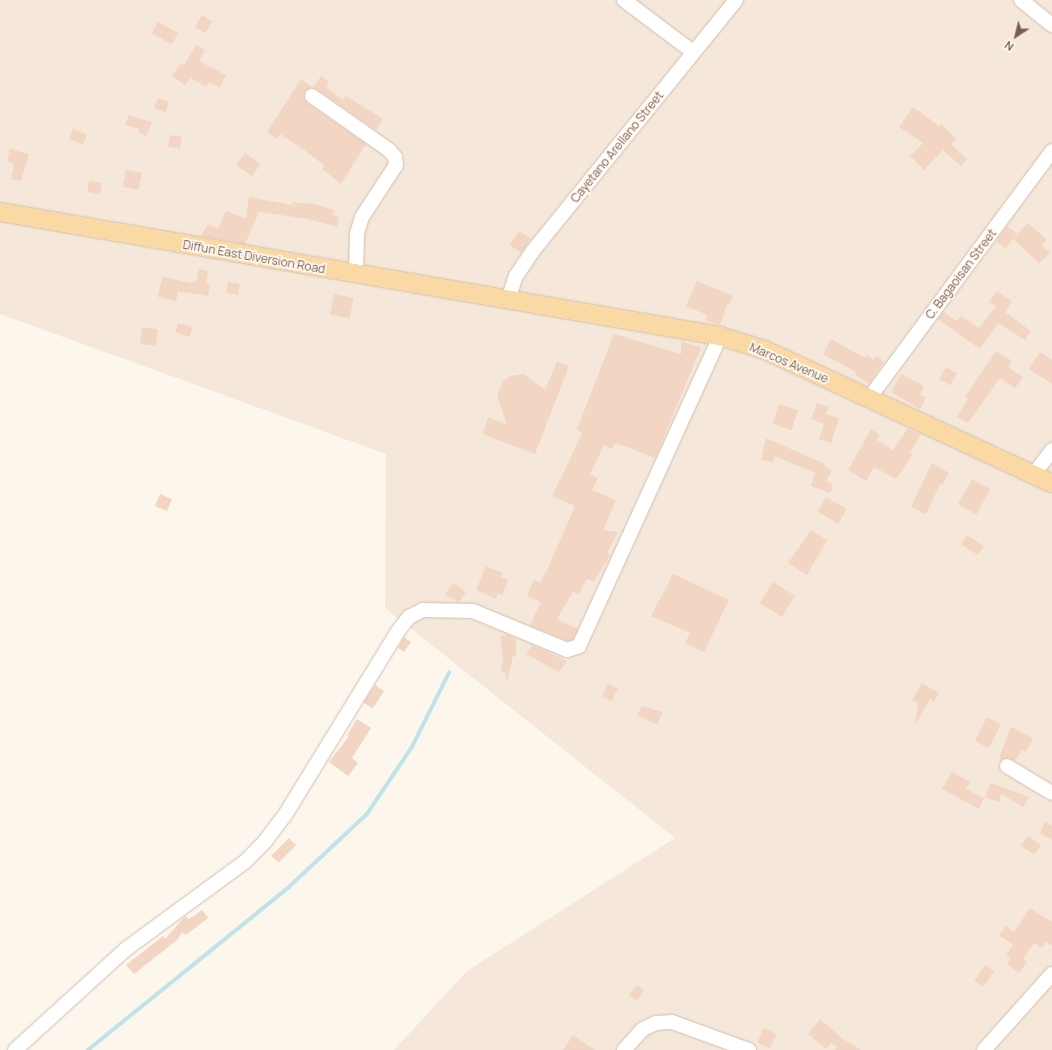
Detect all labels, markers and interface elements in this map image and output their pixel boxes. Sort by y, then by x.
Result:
north arrow [996,16,1036,56]
text: N [1001,38,1016,55]
street label: Cayetano Arellano Street [568,88,666,206]
street label: C. Bagaoisan Street [922,226,1000,322]
street label: Diffun East Diversion Road [182,237,326,277]
street label: Marcos Avenue [747,340,831,386]

